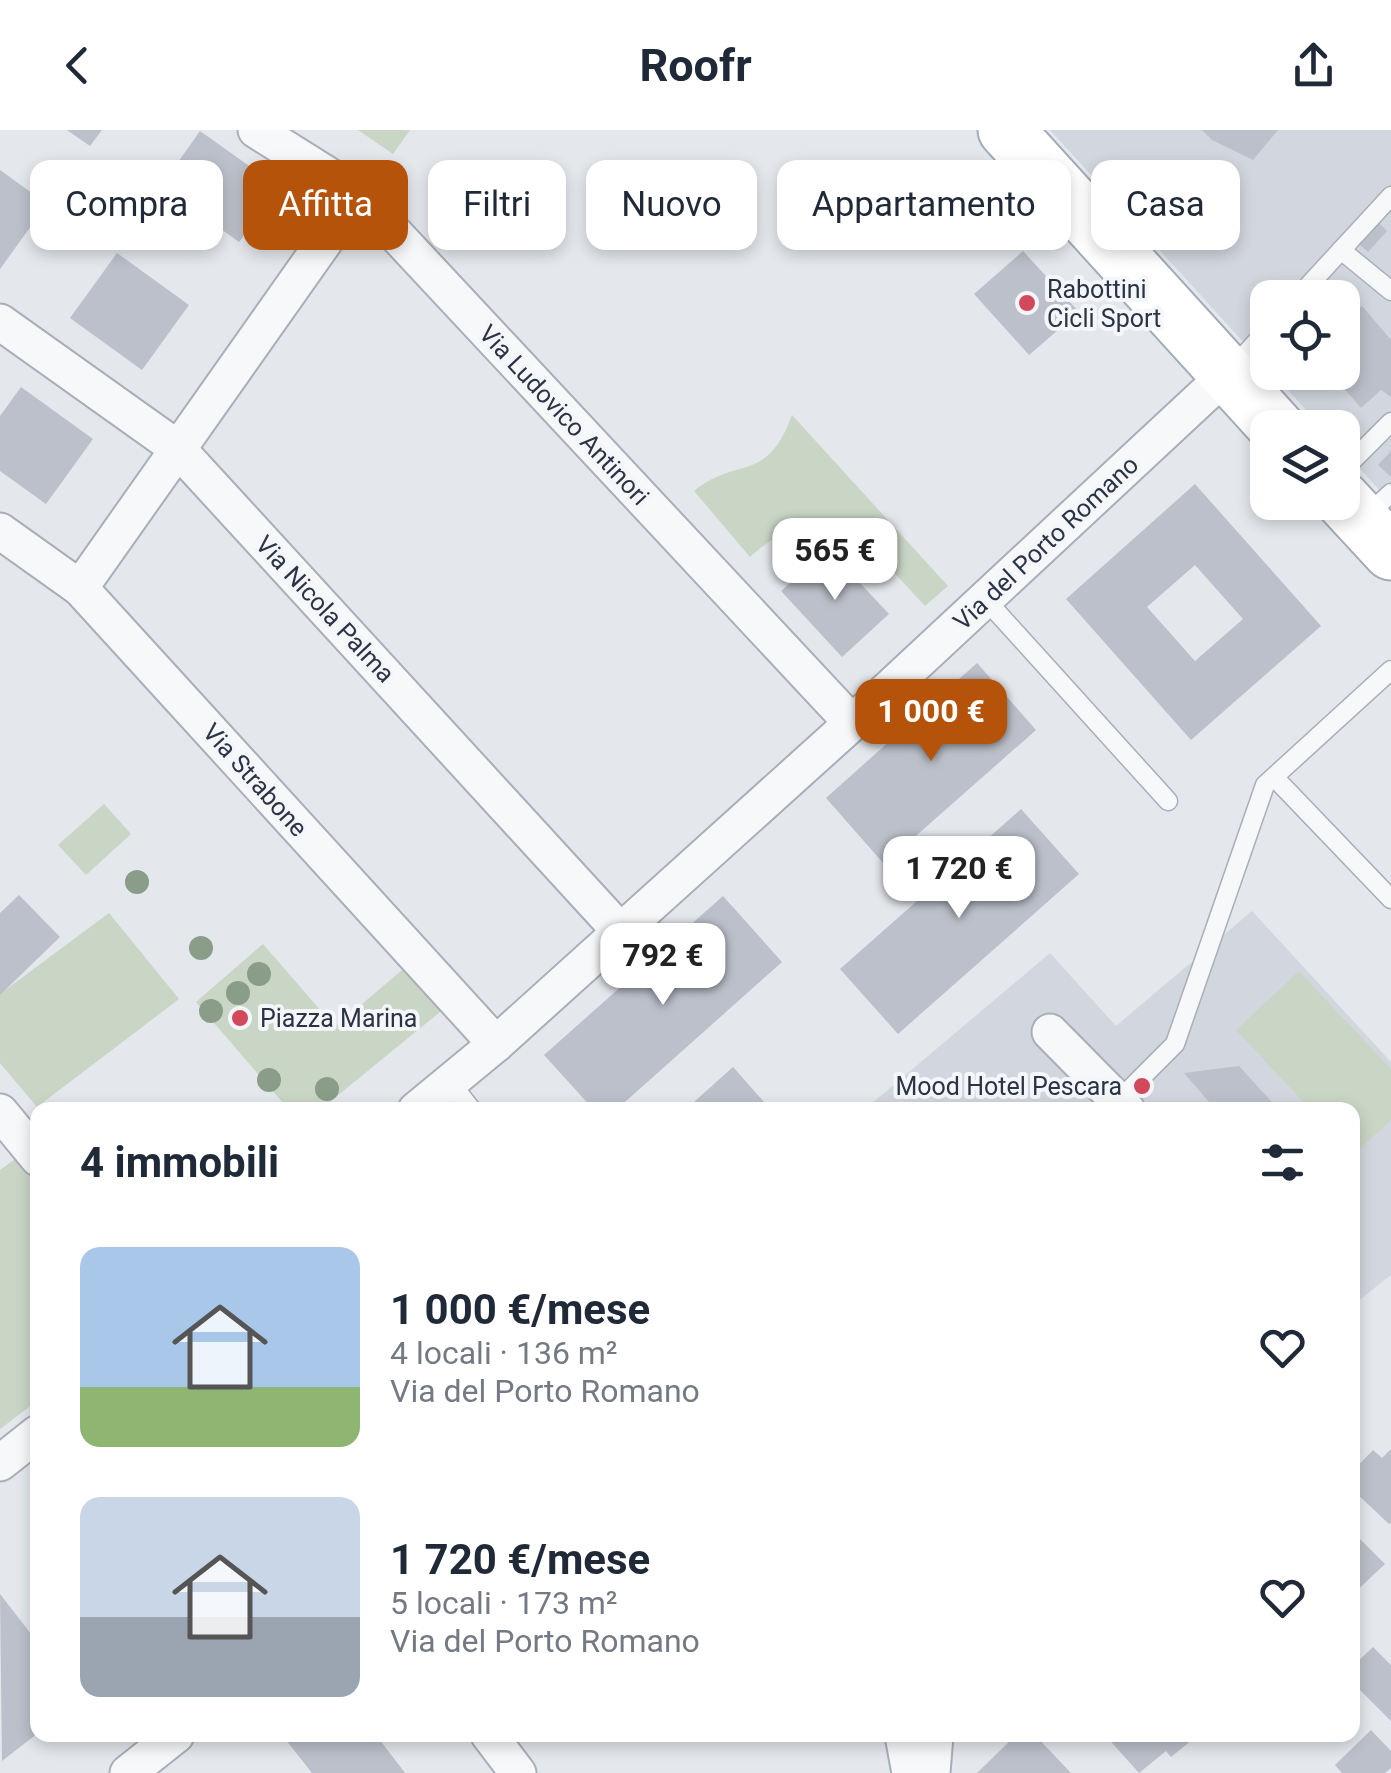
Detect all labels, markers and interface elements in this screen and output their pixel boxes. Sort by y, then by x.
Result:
icon: back [50,38,105,93]
icon: share [1286,38,1341,93]
text: Roofr [639,39,752,92]
chip: Compra [30,160,223,250]
chip: Affitta [243,160,408,250]
chip: Filtri [428,160,566,250]
chip: Nuovo [586,160,757,250]
chip: Appartamento [777,160,1071,250]
chip: Casa [1091,160,1240,250]
place label: Rabottini Cicli Sport [1047,275,1161,333]
map controls [1250,280,1360,520]
button: locate [1250,280,1360,390]
marker: Rabottini Cicli Sport [1016,292,1038,314]
street label: Via Ludovico Antinori [473,319,655,511]
button: layers [1250,410,1360,520]
street label: Via del Porto Romano [948,450,1144,636]
pin: 565 € [765,518,905,603]
street label: Via Nicola Palma [250,530,400,688]
text: 565 € [794,531,876,569]
pin: 1 000 € [839,679,1023,764]
text: 1 000 € [877,692,985,730]
street label: Via Strabone [197,718,313,842]
pin: 1 720 € [867,836,1051,921]
text: 1 720 € [905,849,1013,887]
pin: 792 € [593,923,733,1008]
text: 792 € [622,936,704,974]
place label: Piazza Marina [260,1004,417,1033]
marker: Piazza Marina [229,1007,251,1029]
place label: Mood Hotel Pescara [896,1072,1122,1101]
marker: Mood Hotel Pescara [1131,1075,1153,1097]
icon: filters [1255,1135,1310,1190]
text: 4 immobili [80,1138,279,1187]
text: 1 000 €/mese [390,1285,650,1334]
icon: home [160,1287,280,1407]
icon: heart [1255,1320,1310,1375]
text: 4 locali · 136 m² [390,1334,618,1372]
text: Via del Porto Romano [390,1372,700,1410]
text: 1 720 €/mese [390,1535,650,1584]
icon: home [160,1537,280,1657]
icon: heart [1255,1570,1310,1625]
text: 5 locali · 173 m² [390,1584,618,1622]
text: Via del Porto Romano [390,1622,700,1660]

